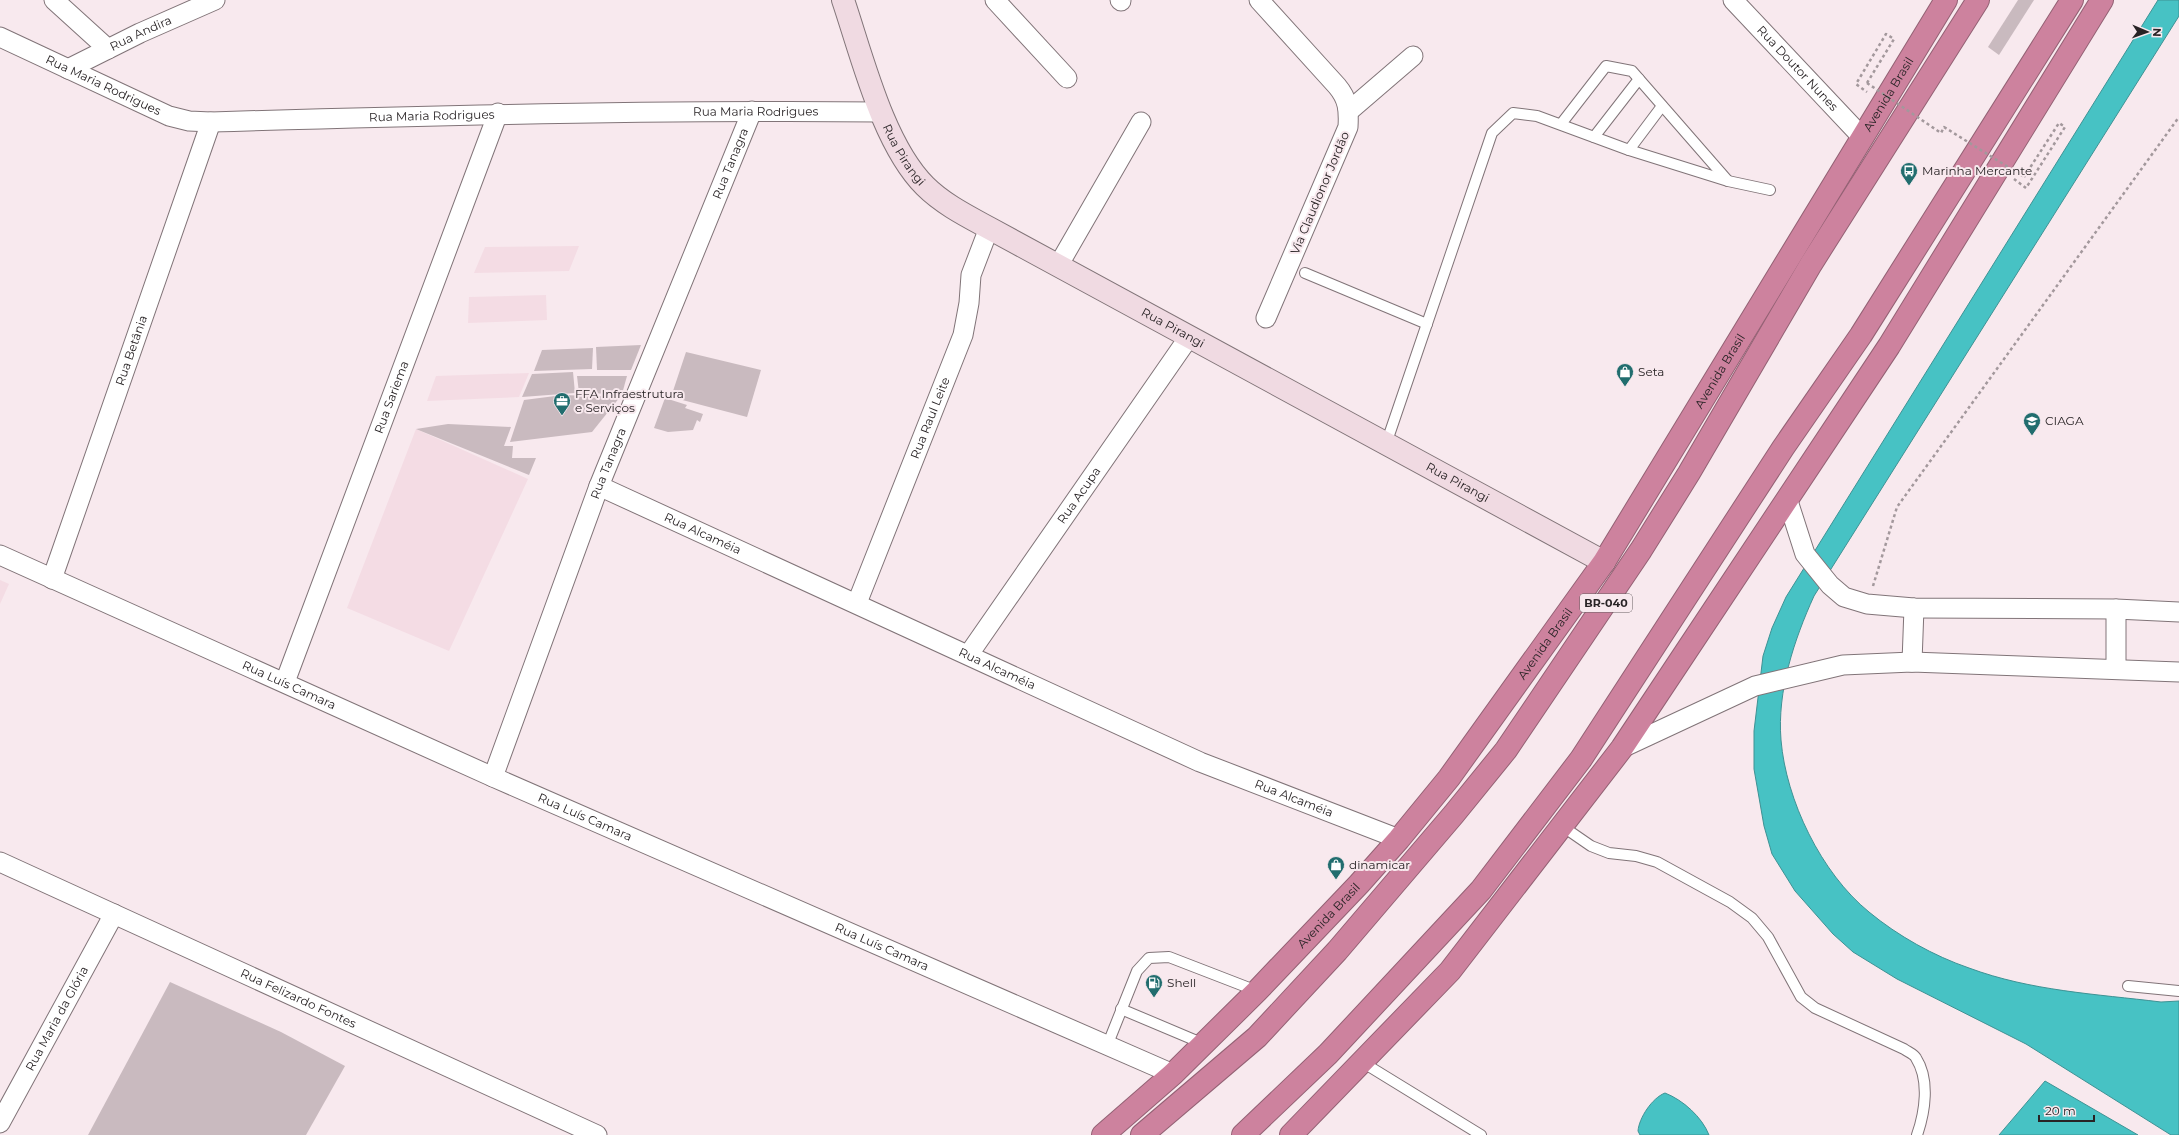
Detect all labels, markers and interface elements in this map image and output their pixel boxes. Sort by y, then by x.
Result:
street label: Rua Andira [107,12,174,54]
north arrow [2127,12,2167,52]
street label: Rua Doutor Nunes [1754,22,1842,114]
text: N [2150,28,2164,37]
street label: Rua Maria Rodrigues [43,51,164,118]
street label: Avenida Brasil [1860,54,1916,134]
street label: Rua Maria Rodrigues [693,104,819,119]
street label: Rua Maria Rodrigues [369,107,495,124]
street label: Rua Pirangi [880,121,929,189]
street label: Rua Tanagra [709,126,751,201]
street label: Via Claudionor Jordão [1287,129,1352,256]
bus stop icon: Marinha Mercante [1899,161,1919,186]
place label: Marinha Mercante [1922,163,2032,178]
street label: Rua Pirangi [1139,304,1207,351]
street label: Rua Betânia [112,313,150,387]
street label: Avenida Brasil [1691,331,1748,411]
street label: Rua Sariema [371,359,412,436]
shop icon: Seta [1615,362,1635,387]
place label: Seta [1638,364,1664,379]
street label: Rua Raul Leite [907,375,953,461]
place label: FFA Infraestrutura e Serviços [575,386,684,415]
office icon: FFA Infraestrutura e Serviços [552,391,572,416]
school or university icon: CIAGA [2022,411,2042,436]
place label: CIAGA [2045,413,2084,428]
street label: Rua Tanagra [587,426,629,501]
street label: Rua Pirangi [1424,459,1492,505]
street label: Rua Acupa [1054,464,1103,526]
street label: Rua Alcaméia [662,509,744,557]
road number: BR-040 [1580,594,1632,612]
street label: Avenida Brasil [1514,605,1576,682]
street label: Rua Alcaméia [956,644,1038,692]
street label: Rua Luís Camara [240,657,338,712]
street label: Rua Alcaméia [1253,776,1335,820]
street label: Rua Luís Camara [536,790,634,844]
shop icon: dinamicar [1326,855,1346,880]
place label: dinamicar [1349,857,1410,872]
street label: Avenida Brasil [1294,880,1363,951]
street label: Rua Luís Camara [833,919,931,973]
street label: Rua Maria da Glória [22,963,91,1073]
street label: Rua Felizardo Fontes [238,965,359,1031]
fuel station icon: Shell [1144,973,1164,998]
place label: Shell [1167,975,1196,990]
scale bar [2039,1097,2094,1123]
text: 20 m [2045,1103,2076,1118]

